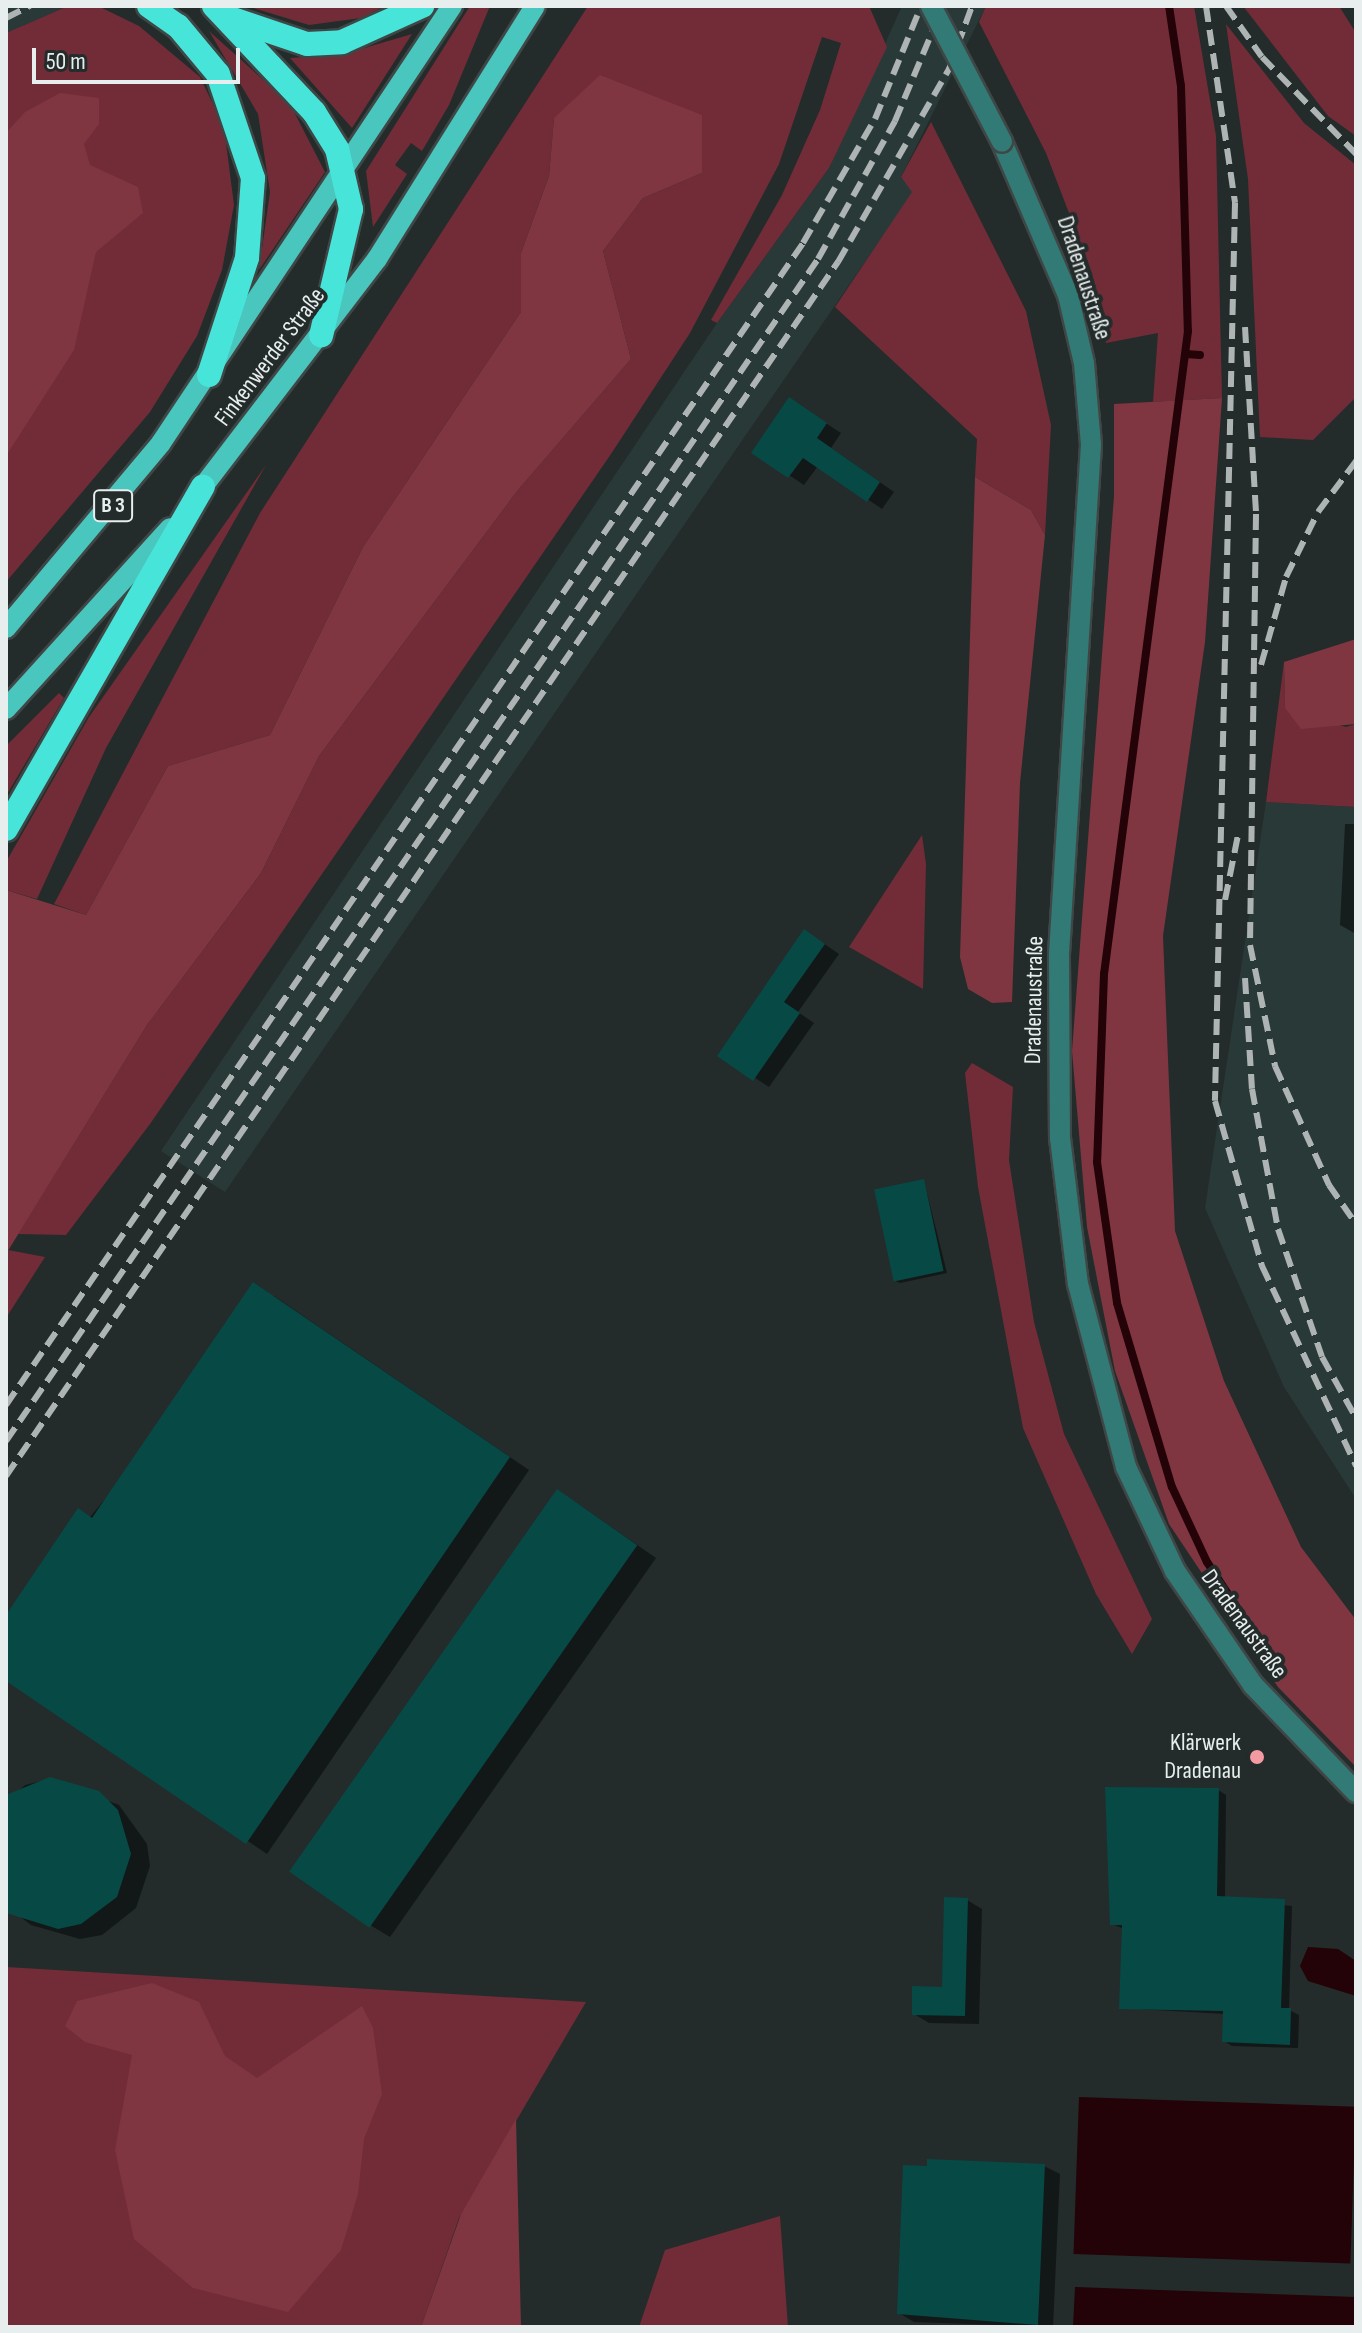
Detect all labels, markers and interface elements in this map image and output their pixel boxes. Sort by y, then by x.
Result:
scale bar [36,32,244,82]
text: 50 m [46,47,86,76]
street label: Dradenaustraße [1051,213,1117,343]
street label: Finkenwerder Straße [209,282,331,432]
road number: B 3 [93,488,133,524]
street label: Dradenaustraße [1018,936,1050,1064]
street label: Dradenaustraße [1195,1564,1293,1684]
place label: Klärwerk Dradenau [1164,1729,1241,1785]
marker: Klärwerk Dradenau [1248,1748,1266,1766]

